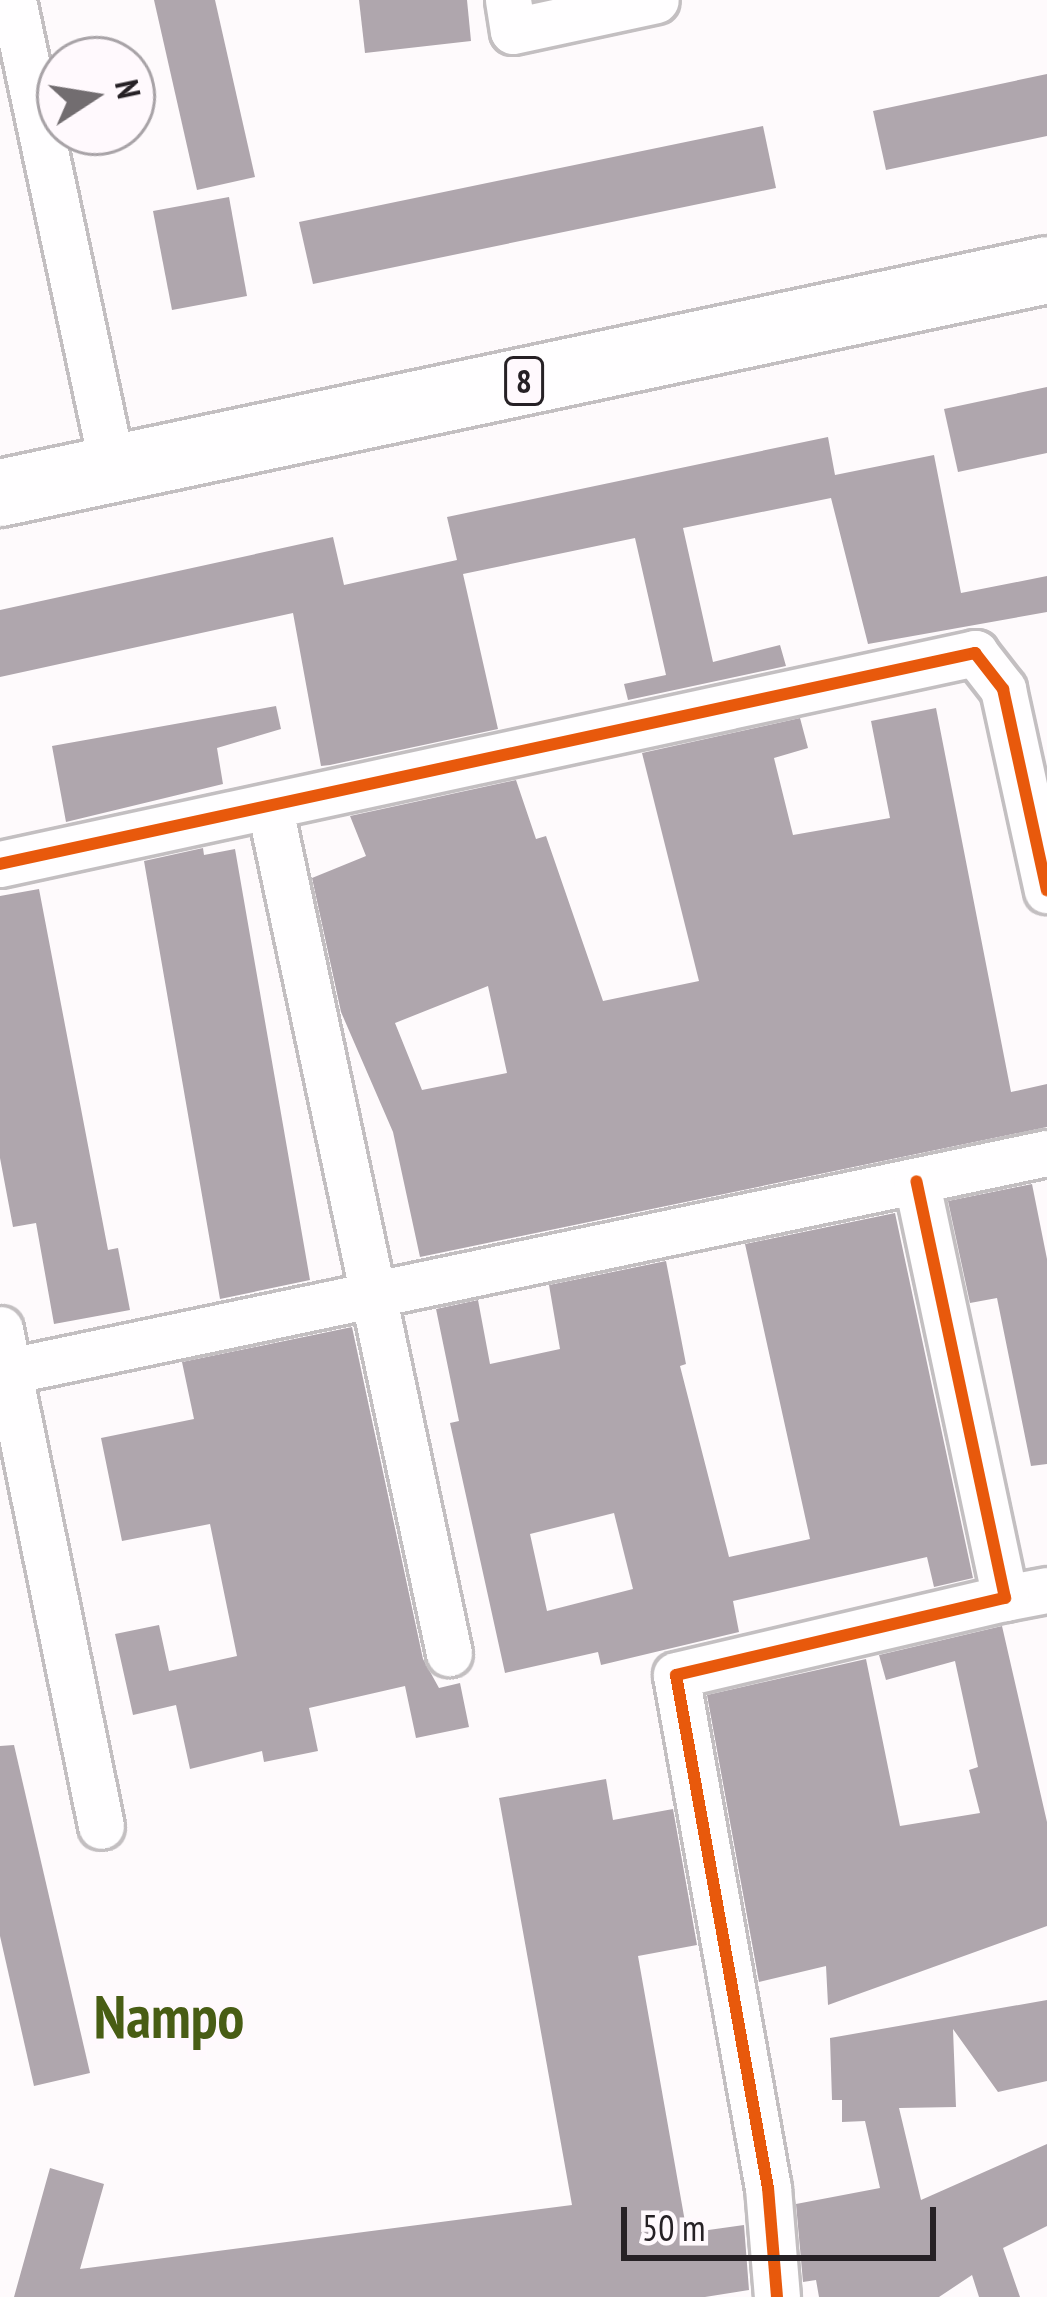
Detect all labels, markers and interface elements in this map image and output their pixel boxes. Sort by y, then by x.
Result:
north arrow [36,36,156,156]
text: N [106,76,152,102]
road number: 8 [503,354,545,408]
district label: Nampo [94,1980,244,2052]
scale bar [627,2183,942,2257]
text: 50 m [642,2204,705,2251]

